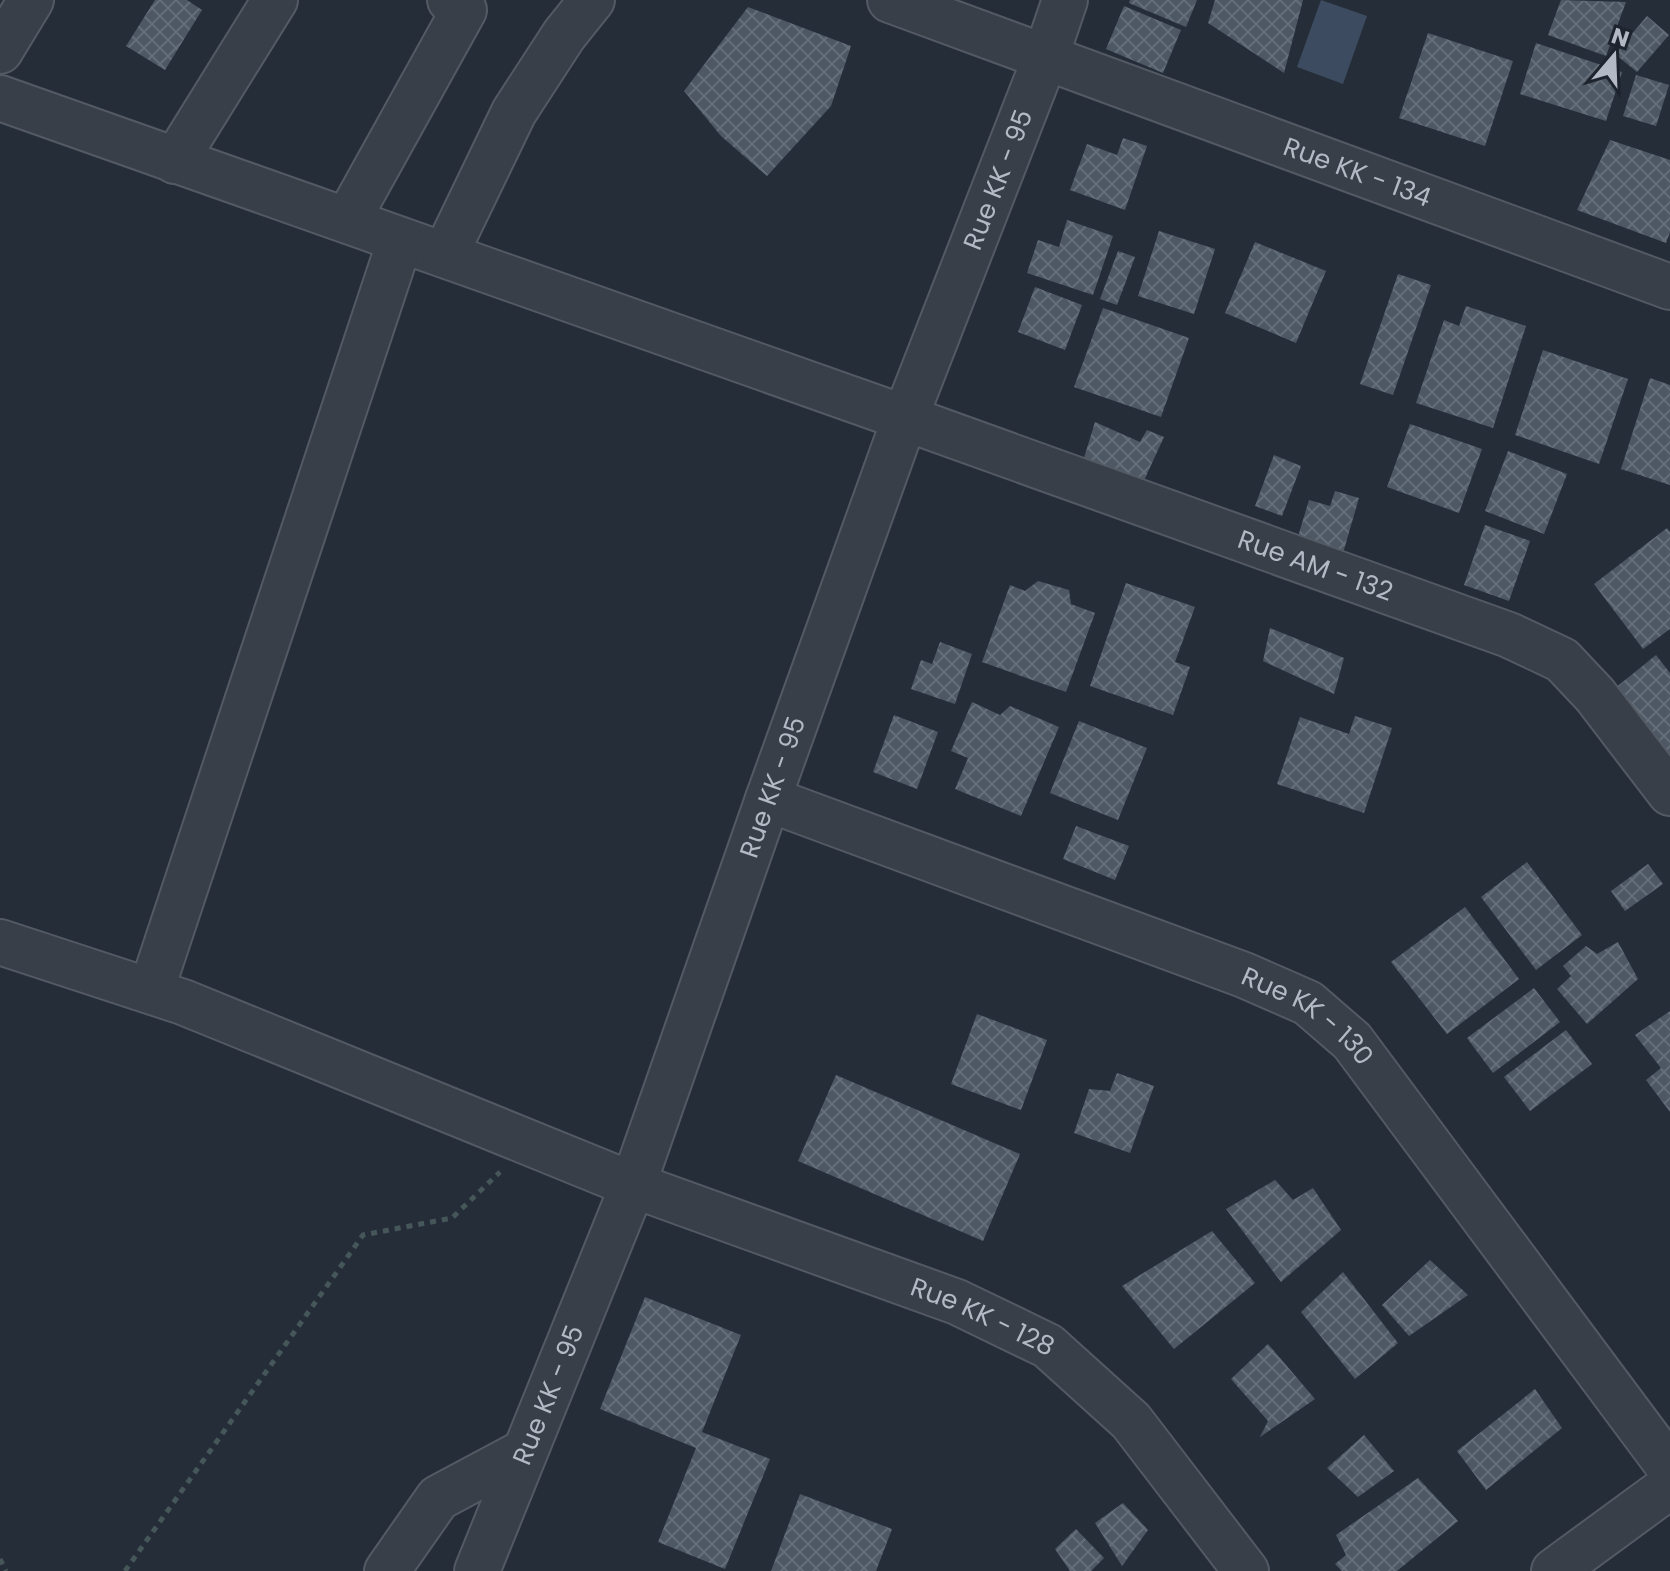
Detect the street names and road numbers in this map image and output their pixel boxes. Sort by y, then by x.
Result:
street label: Rue KK - 95 [954,104,1041,255]
street label: Rue KK - 134 [1278,128,1436,216]
street label: Rue AM - 132 [1233,521,1398,610]
street label: Rue KK - 95 [731,711,814,863]
street label: Rue KK - 130 [1236,958,1382,1073]
street label: Rue KK - 128 [906,1269,1061,1365]
street label: Rue KK - 95 [504,1320,593,1470]

